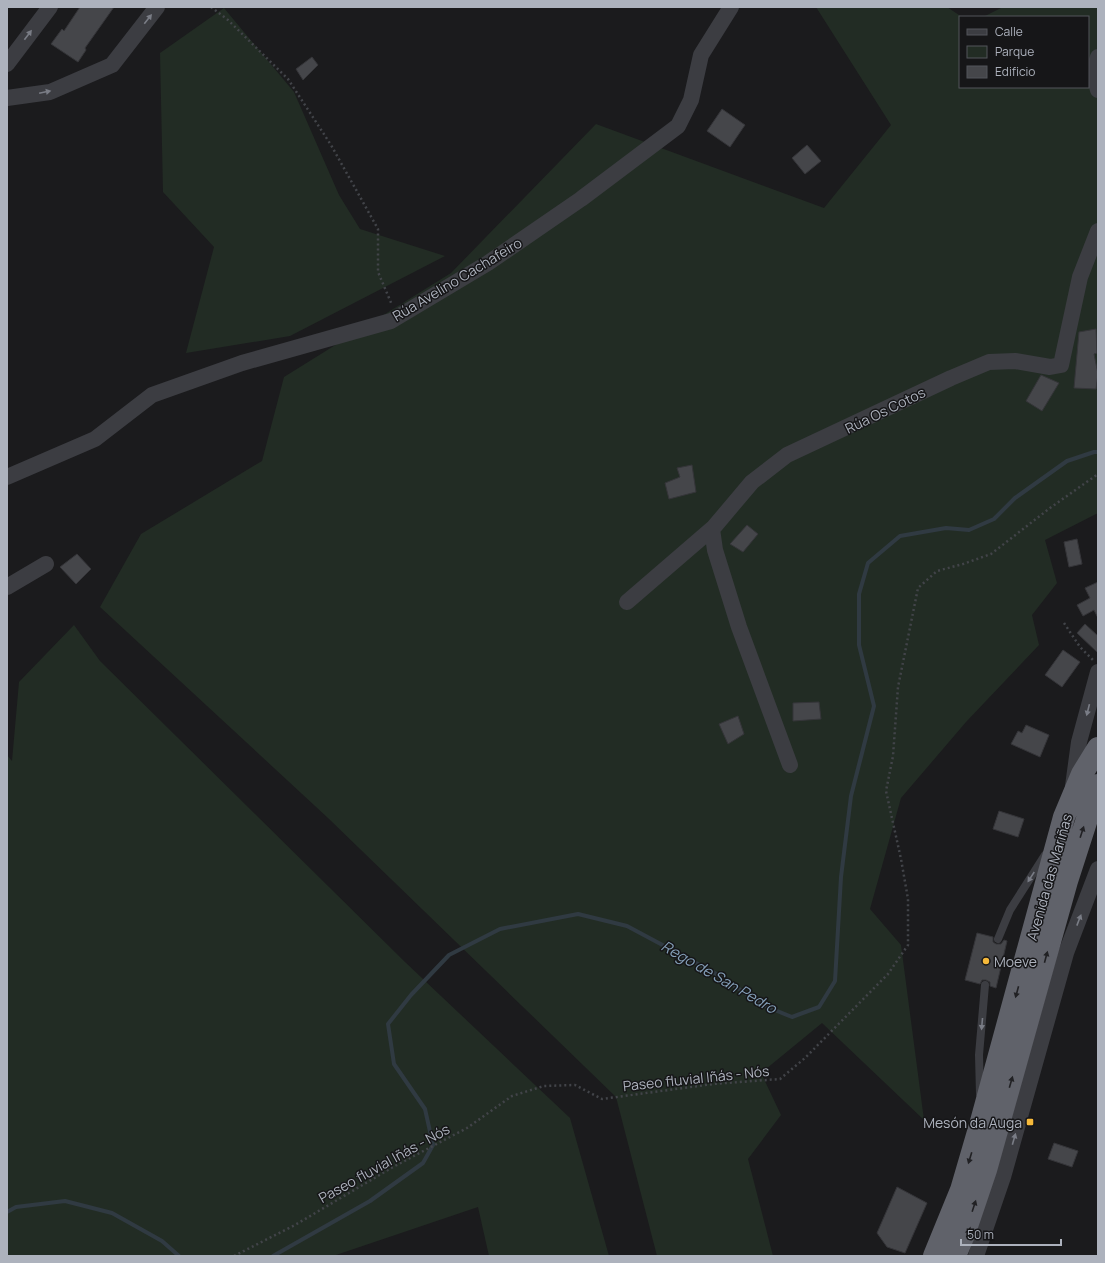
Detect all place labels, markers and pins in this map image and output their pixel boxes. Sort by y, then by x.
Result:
place label: Moeve [994,952,1037,971]
marker: Moeve [981,956,991,966]
place label: Mesón da Auga [923,1113,1022,1132]
marker: Mesón da Auga [1025,1117,1035,1127]

